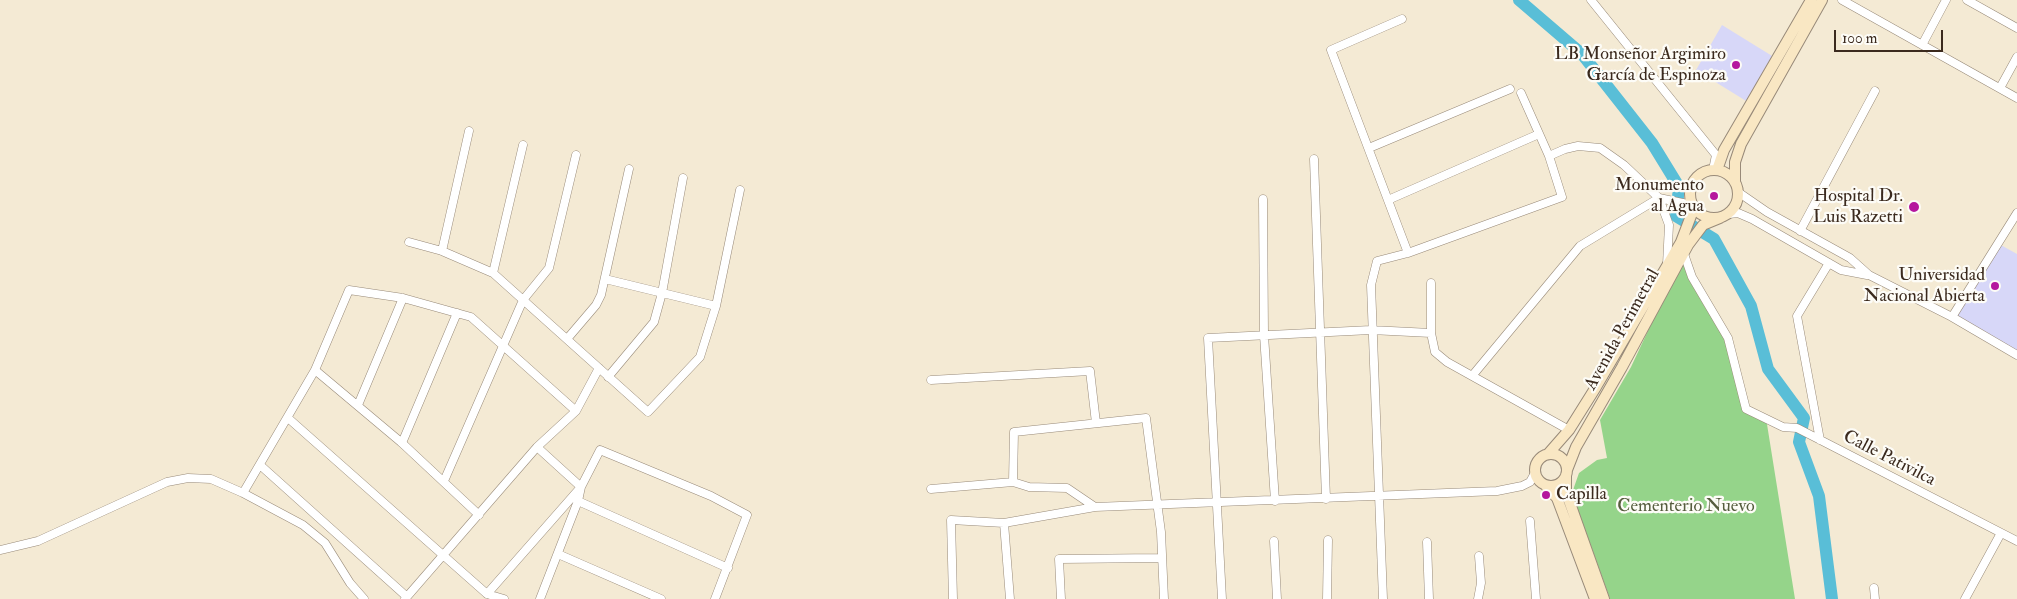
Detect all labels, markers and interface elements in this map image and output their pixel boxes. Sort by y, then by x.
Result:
scale bar [1837,20,1946,52]
text: 100 m [1842,29,1877,48]
place label: LB Monseñor Argimiro García de Espinoza [1554,44,1726,86]
marker: LB Monseñor Argimiro García de Espinoza [1730,59,1742,71]
place label: Monumento al Agua [1615,175,1704,218]
place label: Hospital Dr. Luis Razetti [1813,186,1903,228]
marker: Monumento al Agua [1708,190,1720,202]
marker: Hospital Dr. Luis Razetti [1907,200,1921,214]
place label: Universidad Nacional Abierta [1864,265,1985,308]
street label: Avenida Perimetral [1581,266,1665,394]
marker: Universidad Nacional Abierta [1989,280,2001,292]
street label: Calle Pativilca [1839,427,1939,491]
place label: Capilla [1556,484,1607,506]
marker: Capilla [1540,489,1552,501]
park label: Cementerio Nuevo [1617,496,1755,518]

